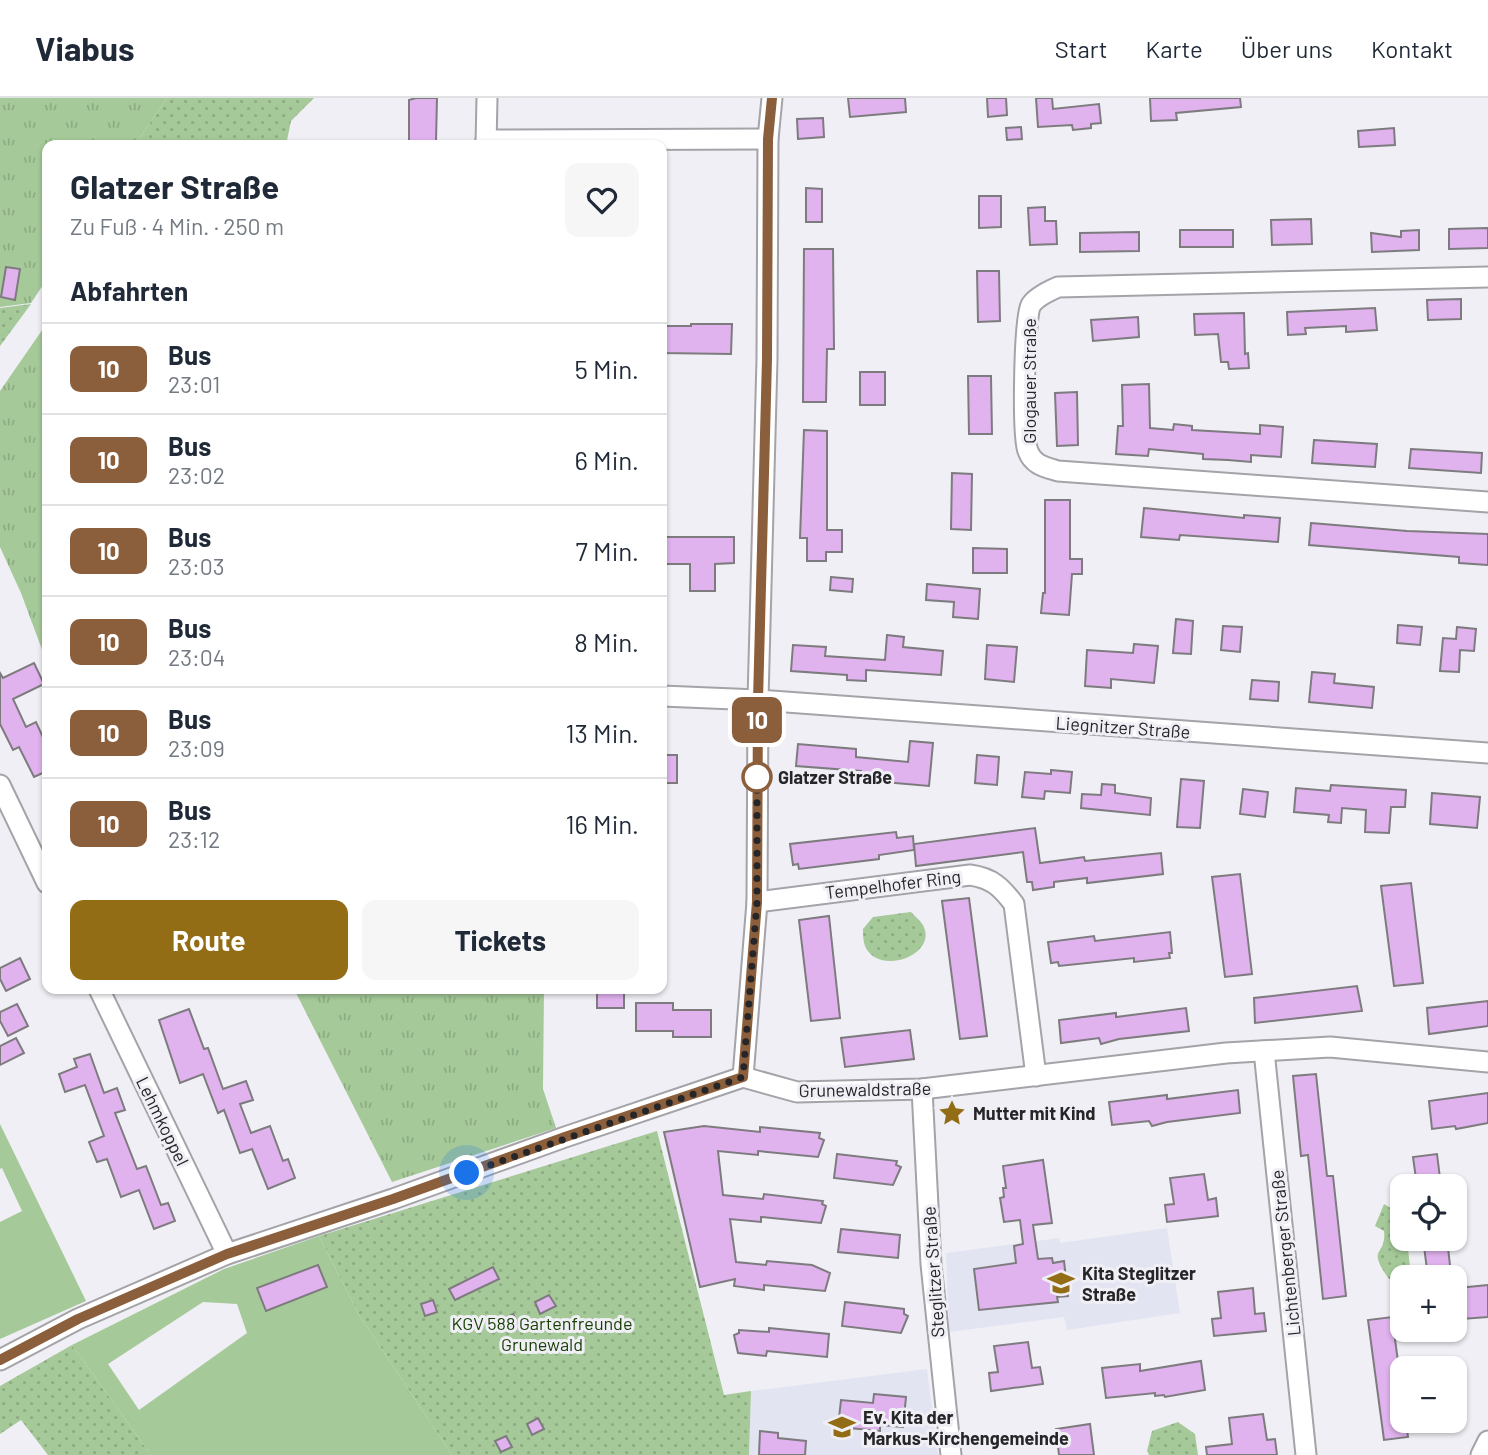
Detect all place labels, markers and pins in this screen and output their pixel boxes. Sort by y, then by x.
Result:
marker: Glatzer Straße [742,762,772,792]
place label: Glatzer Straße [778,766,892,788]
place icon: Mutter mit Kind [937,1098,967,1128]
place label: Mutter mit Kind [973,1102,1095,1124]
place label: Kita Steglitzer Straße [1082,1262,1196,1305]
school or university icon: Kita Steglitzer Straße [1046,1268,1076,1298]
place label: Ev. Kita der Markus-Kirchengemeinde [863,1406,1069,1449]
school or university icon: Ev. Kita der Markus-Kirchengemeinde [827,1412,857,1442]

